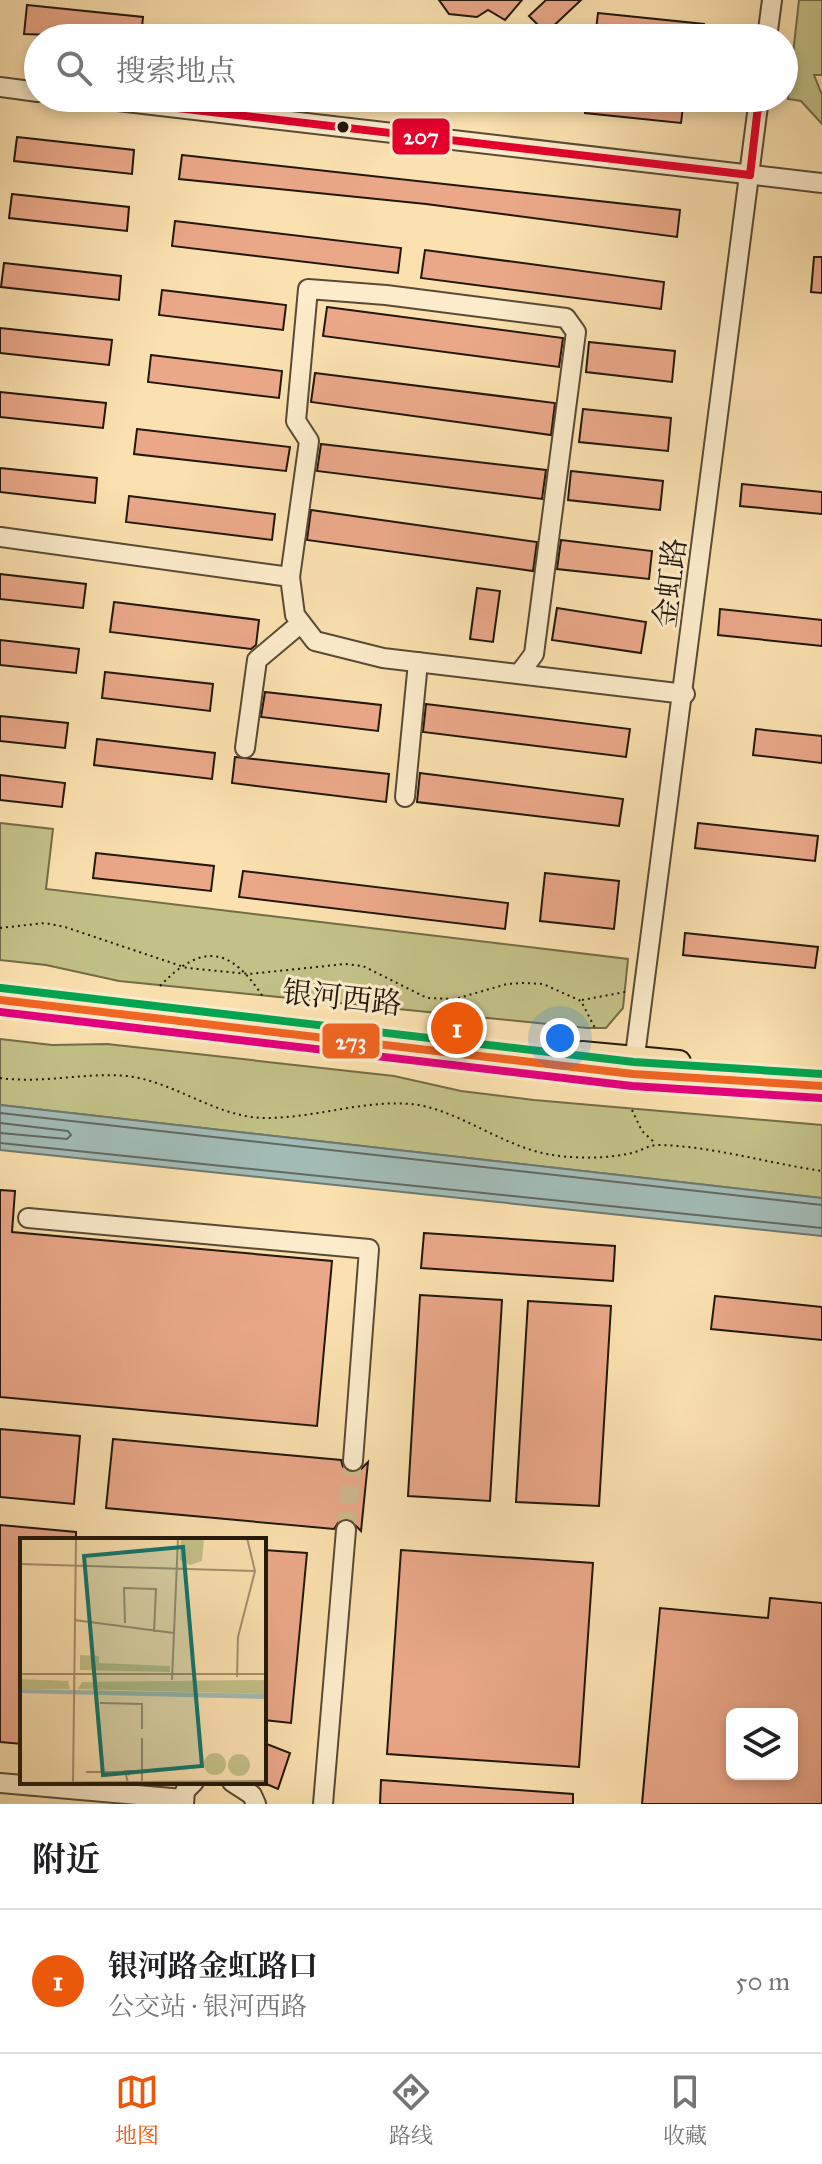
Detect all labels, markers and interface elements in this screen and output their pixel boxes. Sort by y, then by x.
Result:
search box [24,24,798,112]
icon: search [52,46,96,90]
text: 搜索地点 [116,53,236,89]
line badge: 207 [391,117,451,156]
unlabelled marker [335,119,351,135]
text: 207 [403,123,439,150]
street label: 金虹路 [647,536,693,630]
street label: 银河西路 [280,974,404,1022]
pin: 1 [431,998,483,1058]
your location [540,1018,580,1058]
line badge: 273 [321,1022,381,1060]
text: 273 [336,1028,366,1055]
inset map [20,1538,266,1784]
map controls [726,1708,798,1780]
button: layers [726,1708,798,1780]
text: 附近 [32,1839,100,1880]
text: 银河路金虹路口 [108,1948,318,1984]
text: 1 [53,1965,63,1997]
text: 50 m [735,1965,790,1997]
text: 公交站 · 银河西路 [108,1990,307,2022]
tab: 地图 [115,2070,159,2149]
tab: 路线 [389,2070,433,2149]
tab: 收藏 [663,2070,707,2149]

